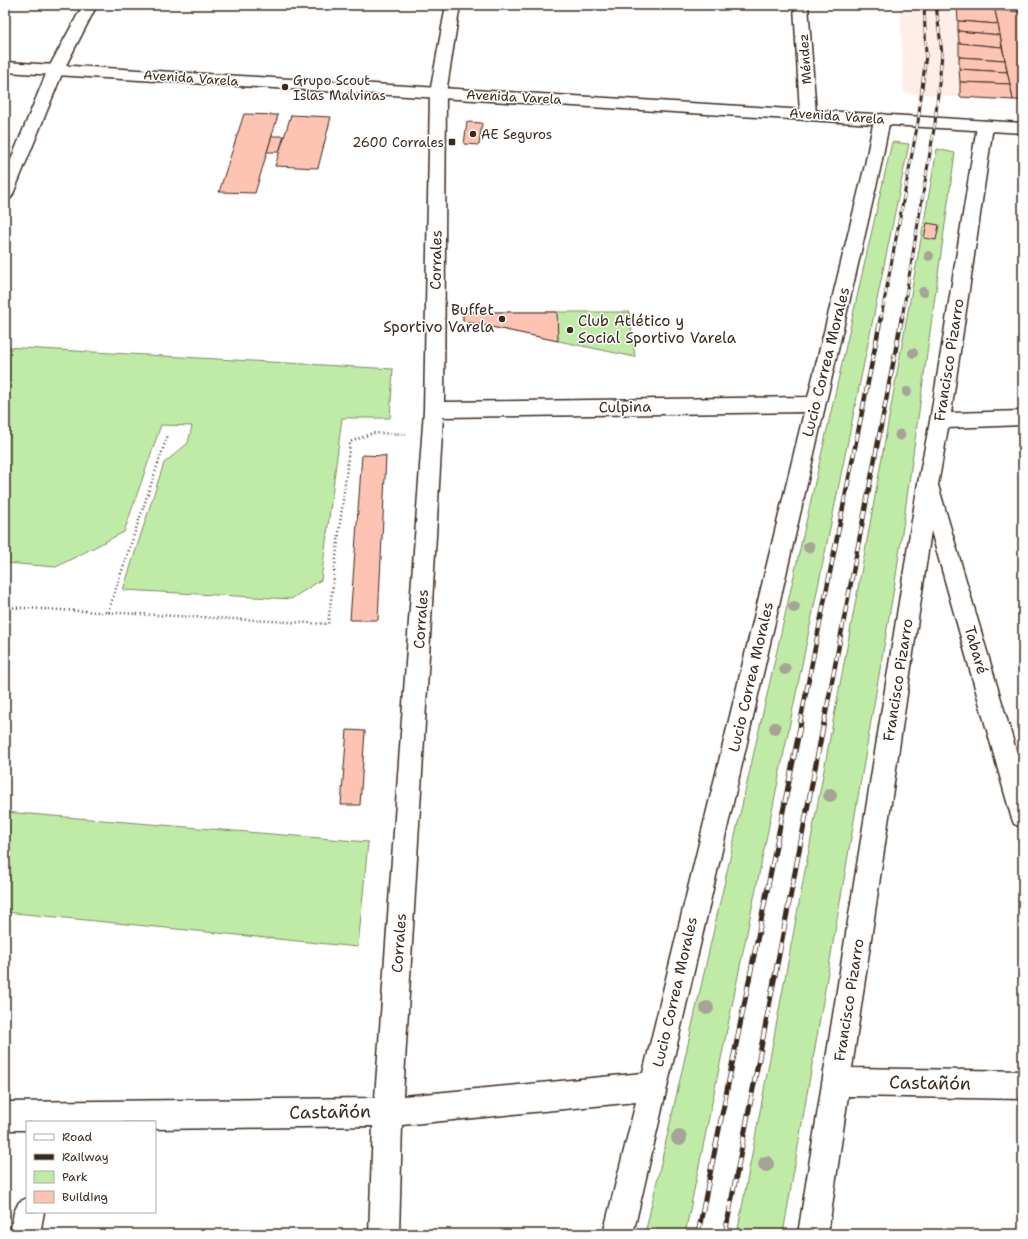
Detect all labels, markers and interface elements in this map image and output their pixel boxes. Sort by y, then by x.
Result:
street label: Méndez [795,33,815,85]
street label: Avenida Varela [143,66,239,90]
place label: Grupo Scout Islas Malvinas [293,72,386,104]
marker: Grupo Scout Islas Malvinas [280,82,290,92]
street label: Avenida Varela [466,86,562,108]
street label: Avenida Varela [789,104,885,128]
place label: AE Seguros [481,126,552,143]
marker: AE Seguros [468,129,478,139]
place label: 2600 Corrales [352,134,444,151]
marker: 2600 Corrales [447,137,457,147]
street label: Corrales [425,230,447,290]
street label: Lucio Correa Morales [798,285,854,439]
street label: Francisco Pizarro [929,297,969,423]
place label: Buffet Sportivo Varela [383,300,495,337]
place label: Club Atlético y Social Sportivo Varela [578,311,737,348]
marker: Buffet Sportivo Varela [497,314,507,324]
marker: Club Atlético y Social Sportivo Varela [565,325,575,335]
street label: Culpina [598,397,652,417]
street label: Corrales [409,588,433,650]
street label: Lucio Correa Morales [724,600,778,754]
street label: Francisco Pizarro [878,617,918,743]
street label: Tabaré [960,624,992,676]
street label: Corrales [387,912,411,974]
street label: Lucio Correa Morales [648,915,702,1069]
street label: Francisco Pizarro [829,937,869,1063]
street label: Castañón [889,1070,971,1096]
street label: Castañón [289,1099,371,1125]
legend [26,1121,156,1213]
text: Road [62,1129,93,1145]
text: Railway [62,1149,109,1165]
text: Park [62,1169,88,1185]
text: Building [62,1189,108,1205]

